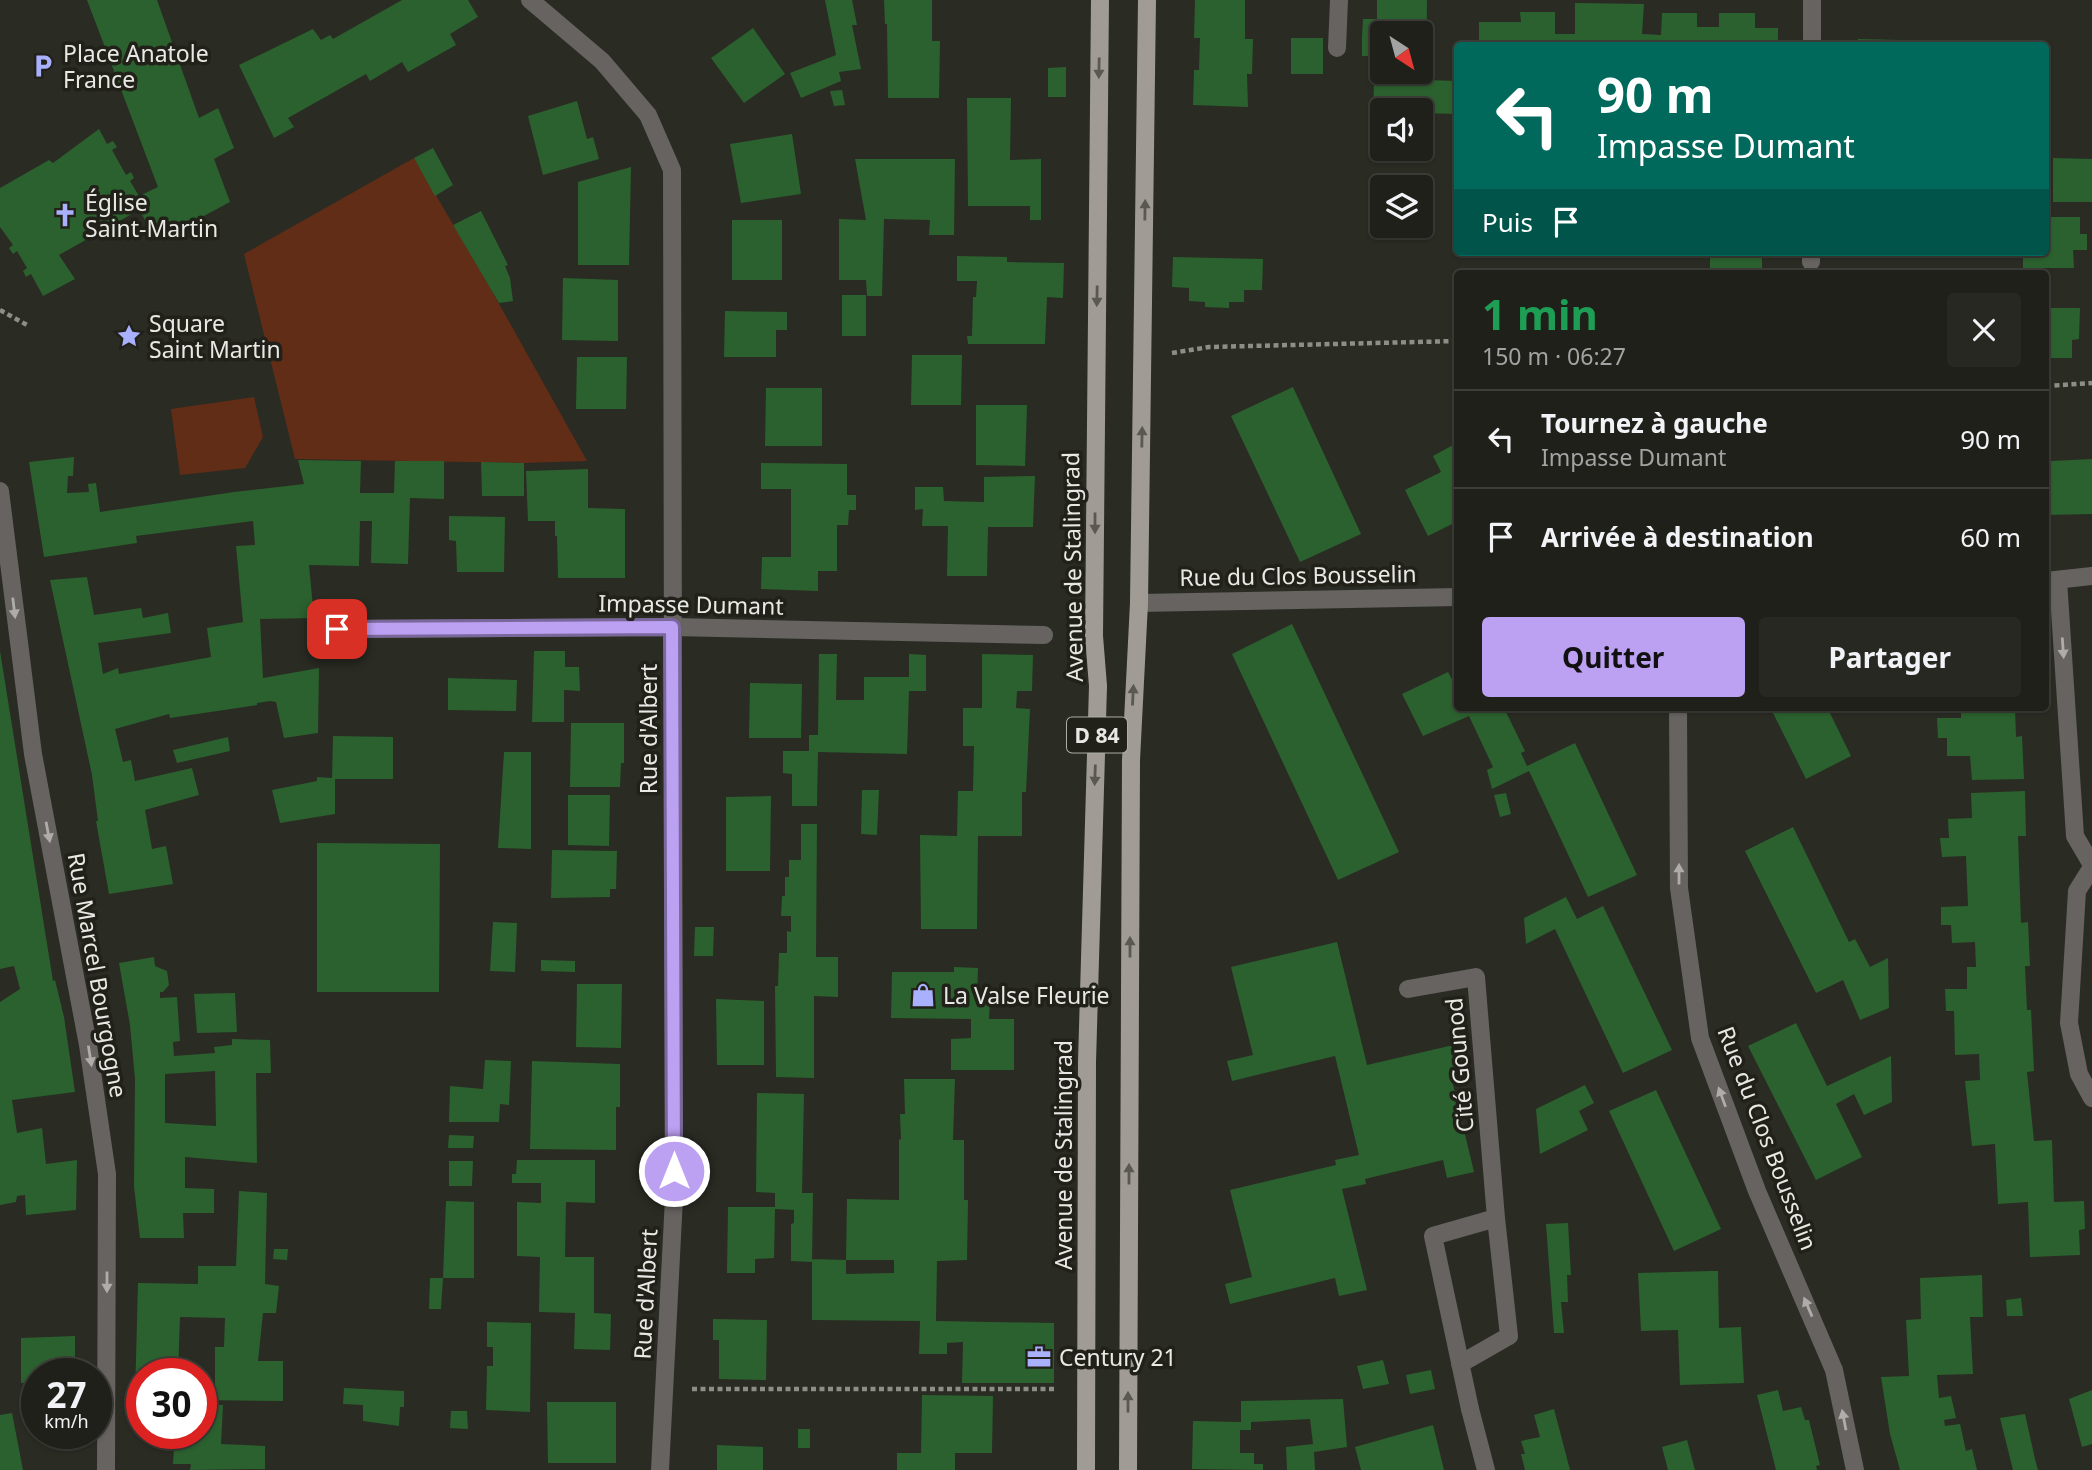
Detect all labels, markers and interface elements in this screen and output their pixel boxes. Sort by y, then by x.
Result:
north arrow [1370,21,1433,84]
map controls [1370,21,1433,238]
place label: Place Anatole France [63,37,209,95]
parking icon: Place Anatole France [29,52,57,80]
one-way arrow [1093,57,1105,79]
text: 90 m [1597,61,1714,127]
icon: left [1482,70,1573,161]
button: sound [1370,98,1433,161]
text: Impasse Dumant [1597,124,1855,167]
button: layers [1370,175,1433,238]
place label: Église Saint-Martin [85,186,218,244]
one-way arrow [1139,198,1151,220]
church icon: Église Saint-Martin [51,201,79,229]
icon: arrive [1547,203,1585,241]
text: Puis [1482,204,1533,240]
one-way arrow [1091,285,1103,307]
text: 1 min [1482,285,1598,342]
button: close [1947,293,2021,367]
place label: Square Saint Martin [149,307,281,365]
place icon: Square Saint Martin [115,322,143,350]
text: 150 m · 06:27 [1482,340,1626,372]
text: Tournez à gauche [1541,405,1768,441]
icon: left [1482,420,1520,458]
text: 90 m [1960,421,2021,457]
one-way arrow [1137,426,1148,448]
text: Impasse Dumant [1541,441,1726,473]
street label: Avenue de Stalingrad [1054,452,1090,682]
one-way arrow [1089,512,1101,534]
icon: arrive [1482,518,1520,556]
text: Arrivée à destination [1541,519,1814,555]
text: 60 m [1960,519,2021,555]
street label: Rue du Clos Bousselin [1179,557,1417,593]
street label: Impasse Dumant [598,586,784,622]
one-way arrow [9,597,20,619]
pin [307,599,367,659]
icon: arrive [318,610,356,648]
button: Quitter [1482,617,1745,697]
button: Partager [1759,617,2021,697]
one-way arrow [2057,637,2068,659]
street label: Rue d'Albert [632,664,664,794]
one-way arrow [1128,684,1139,706]
road number: D 84 [1067,718,1127,752]
one-way arrow [1089,764,1101,786]
one-way arrow [42,822,53,844]
street label: Rue Marcel Bourgogne [61,850,135,1100]
one-way arrow [1673,863,1685,885]
one-way arrow [1124,936,1136,958]
place label: La Valse Fleurie [943,979,1110,1011]
shop icon: La Valse Fleurie [909,981,937,1009]
street label: Cité Gounod [1437,996,1481,1134]
street label: Rue du Clos Bousselin [1711,1021,1825,1255]
street label: Avenue de Stalingrad [1047,1040,1079,1270]
one-way arrow [85,1045,96,1067]
one-way arrow [1716,1086,1727,1107]
position arrow [637,1134,711,1208]
one-way arrow [1123,1163,1135,1185]
street label: Rue d'Albert [626,1228,664,1360]
one-way arrow [101,1271,113,1293]
one-way arrow [1802,1297,1814,1317]
place label: Century 21 [1059,1341,1177,1373]
office icon: Century 21 [1025,1343,1053,1371]
speed limit sign: 30 [126,1358,217,1449]
text: 27 [46,1371,87,1418]
one-way arrow [1122,1391,1134,1413]
text: km/h [44,1409,89,1433]
one-way arrow [1838,1409,1849,1431]

